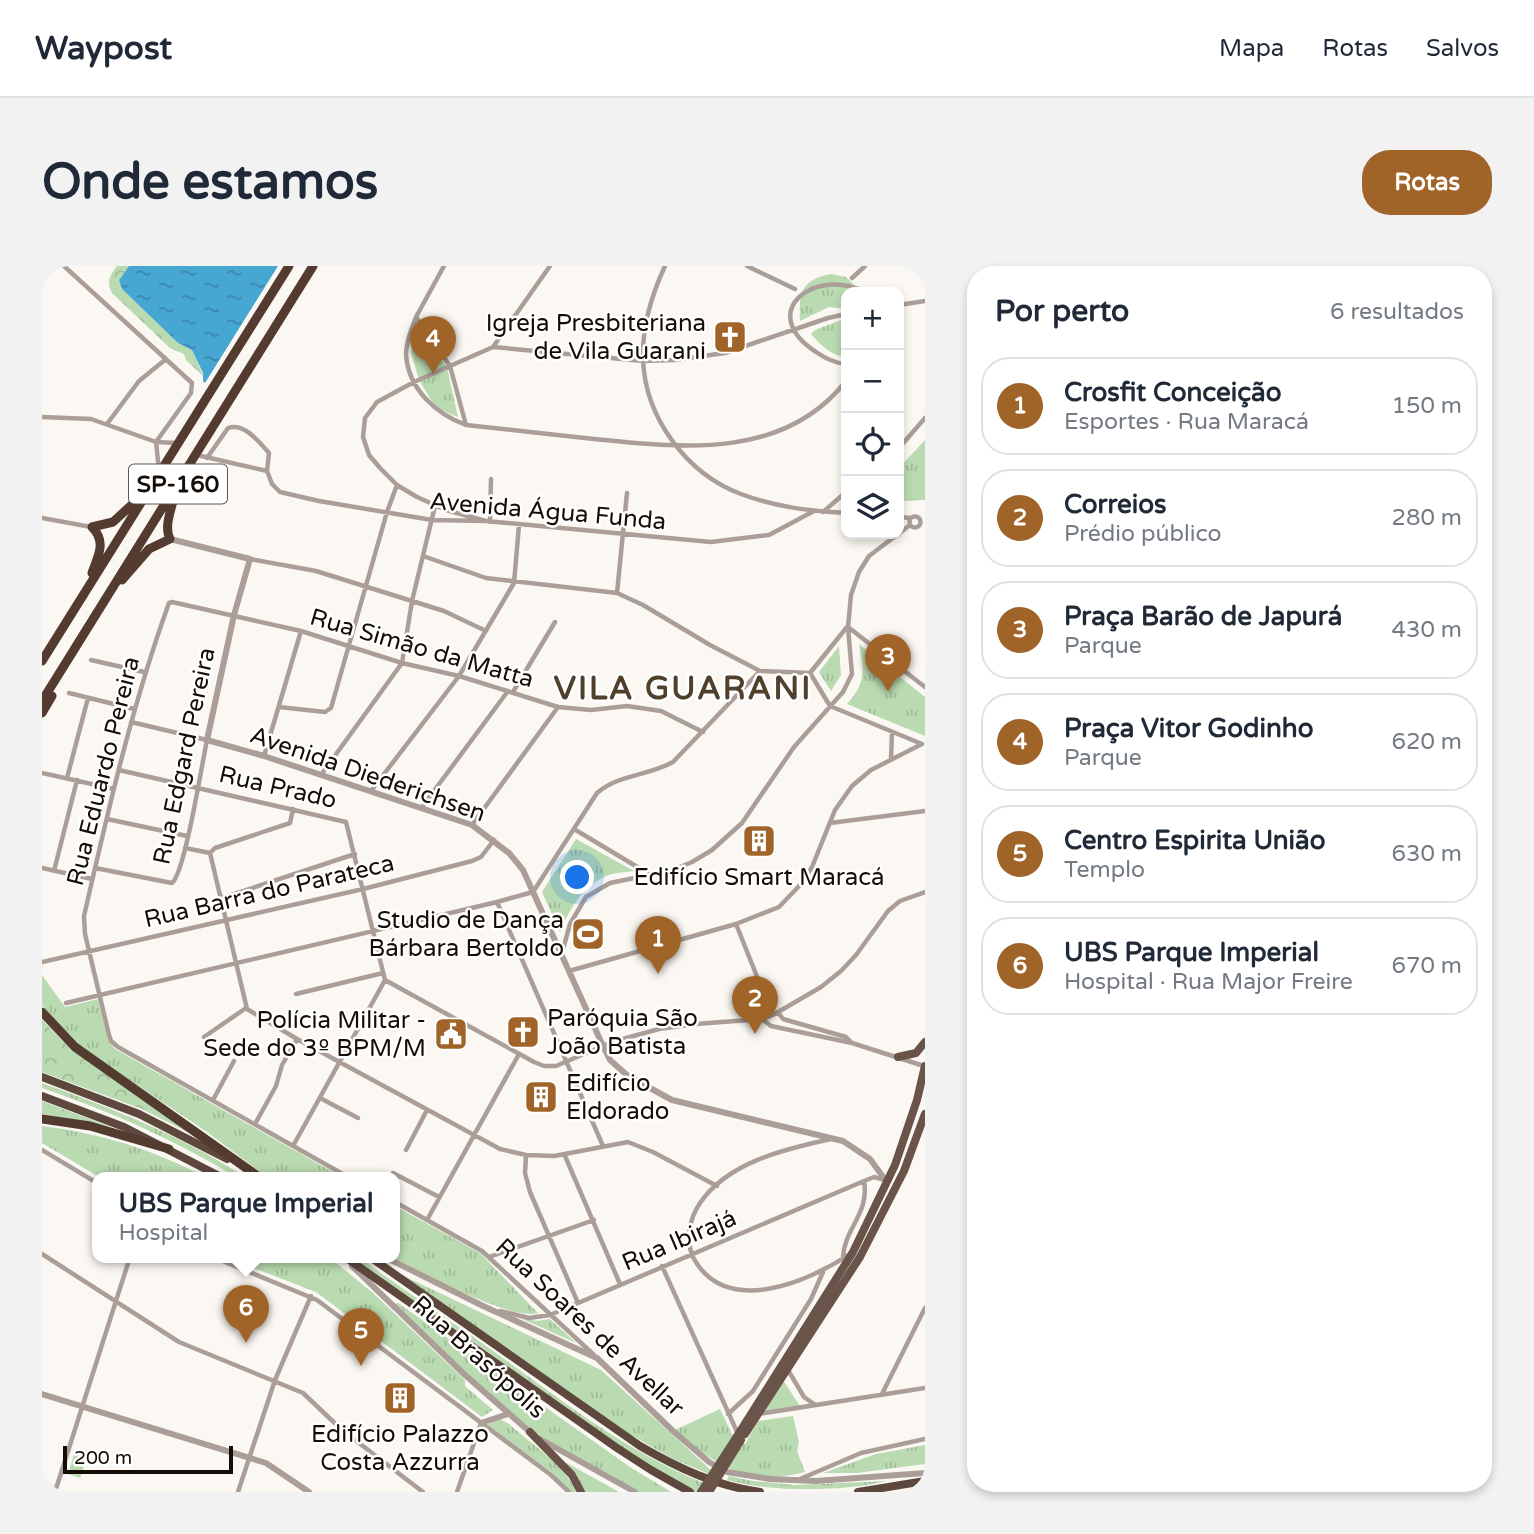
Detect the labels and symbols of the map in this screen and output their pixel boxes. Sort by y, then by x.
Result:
place label: Igreja Presbiteriana de Vila Guarani [486,309,706,366]
pin: 4 [410,316,456,374]
church icon: Igreja Presbiteriana de Vila Guarani [711,318,749,356]
road number: SP-160 [129,464,227,504]
street label: Avenida Água Funda [428,486,668,536]
street label: Rua Simão da Matta [307,603,537,694]
pin: 3 [865,634,911,692]
street label: Rua Edgard Pereira [147,645,222,867]
street label: Rua Eduardo Pereira [61,654,146,889]
district label: VILA GUARANI [554,670,812,708]
street label: Avenida Diederichsen [246,721,489,828]
street label: Rua Prado [216,760,340,815]
building icon: Edifício Smart Maracá [740,822,778,860]
street label: Rua Barra do Parateca [141,849,397,934]
your location [560,860,594,894]
place label: Edifício Smart Maracá [633,863,885,892]
place label: Studio de Dança Bárbara Bertoldo [369,906,564,963]
sports icon: Studio de Dança Bárbara Bertoldo [569,915,607,953]
pin: 1 [635,916,681,974]
pin: 2 [732,976,778,1034]
place label: Paróquia São João Batista [547,1004,698,1061]
place label: Polícia Militar - Sede do 3º BPM/M [203,1006,426,1063]
church icon: Paróquia São João Batista [504,1013,542,1051]
public building icon: Polícia Militar - Sede do 3º BPM/M [432,1015,470,1053]
place label: Edifício Eldorado [566,1069,669,1126]
building icon: Edifício Eldorado [522,1078,560,1116]
street label: Rua Ibirajá [618,1203,741,1278]
street label: Rua Soares de Avellar [489,1232,691,1423]
pin: 6 [223,1285,269,1343]
street label: Rua Brasópolis [406,1290,552,1425]
pin: 5 [338,1308,384,1366]
building icon: Edifício Palazzo Costa Azzurra [381,1379,419,1417]
place label: Edifício Palazzo Costa Azzurra [311,1420,489,1477]
scale bar [63,1443,233,1475]

